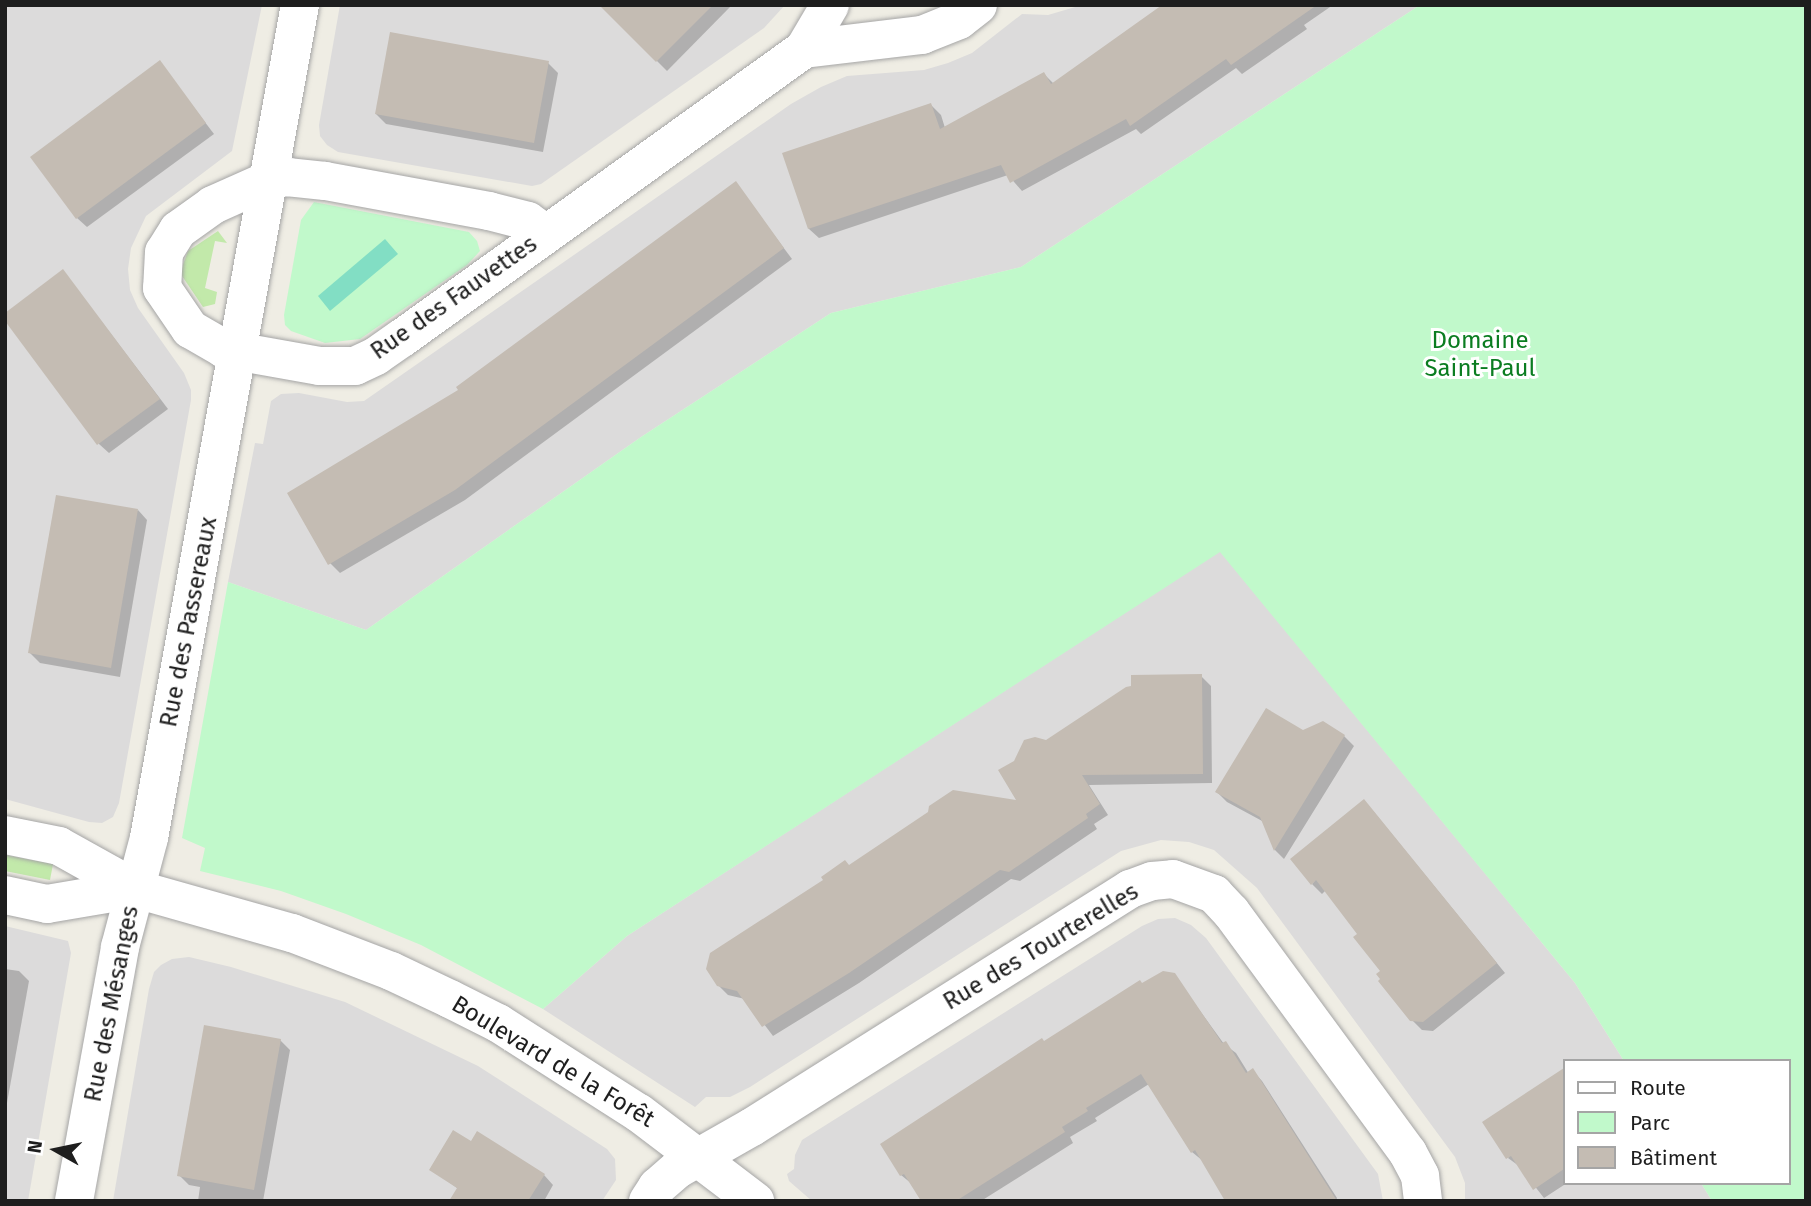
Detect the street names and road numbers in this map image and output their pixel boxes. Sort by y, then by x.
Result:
street label: Rue des Fauvettes [365,230,543,366]
street label: Rue des Passereaux [154,514,224,730]
street label: Rue des Tourterelles [938,877,1144,1017]
street label: Rue des Mésanges [79,904,145,1104]
street label: Boulevard de la Forêt [446,990,660,1134]

